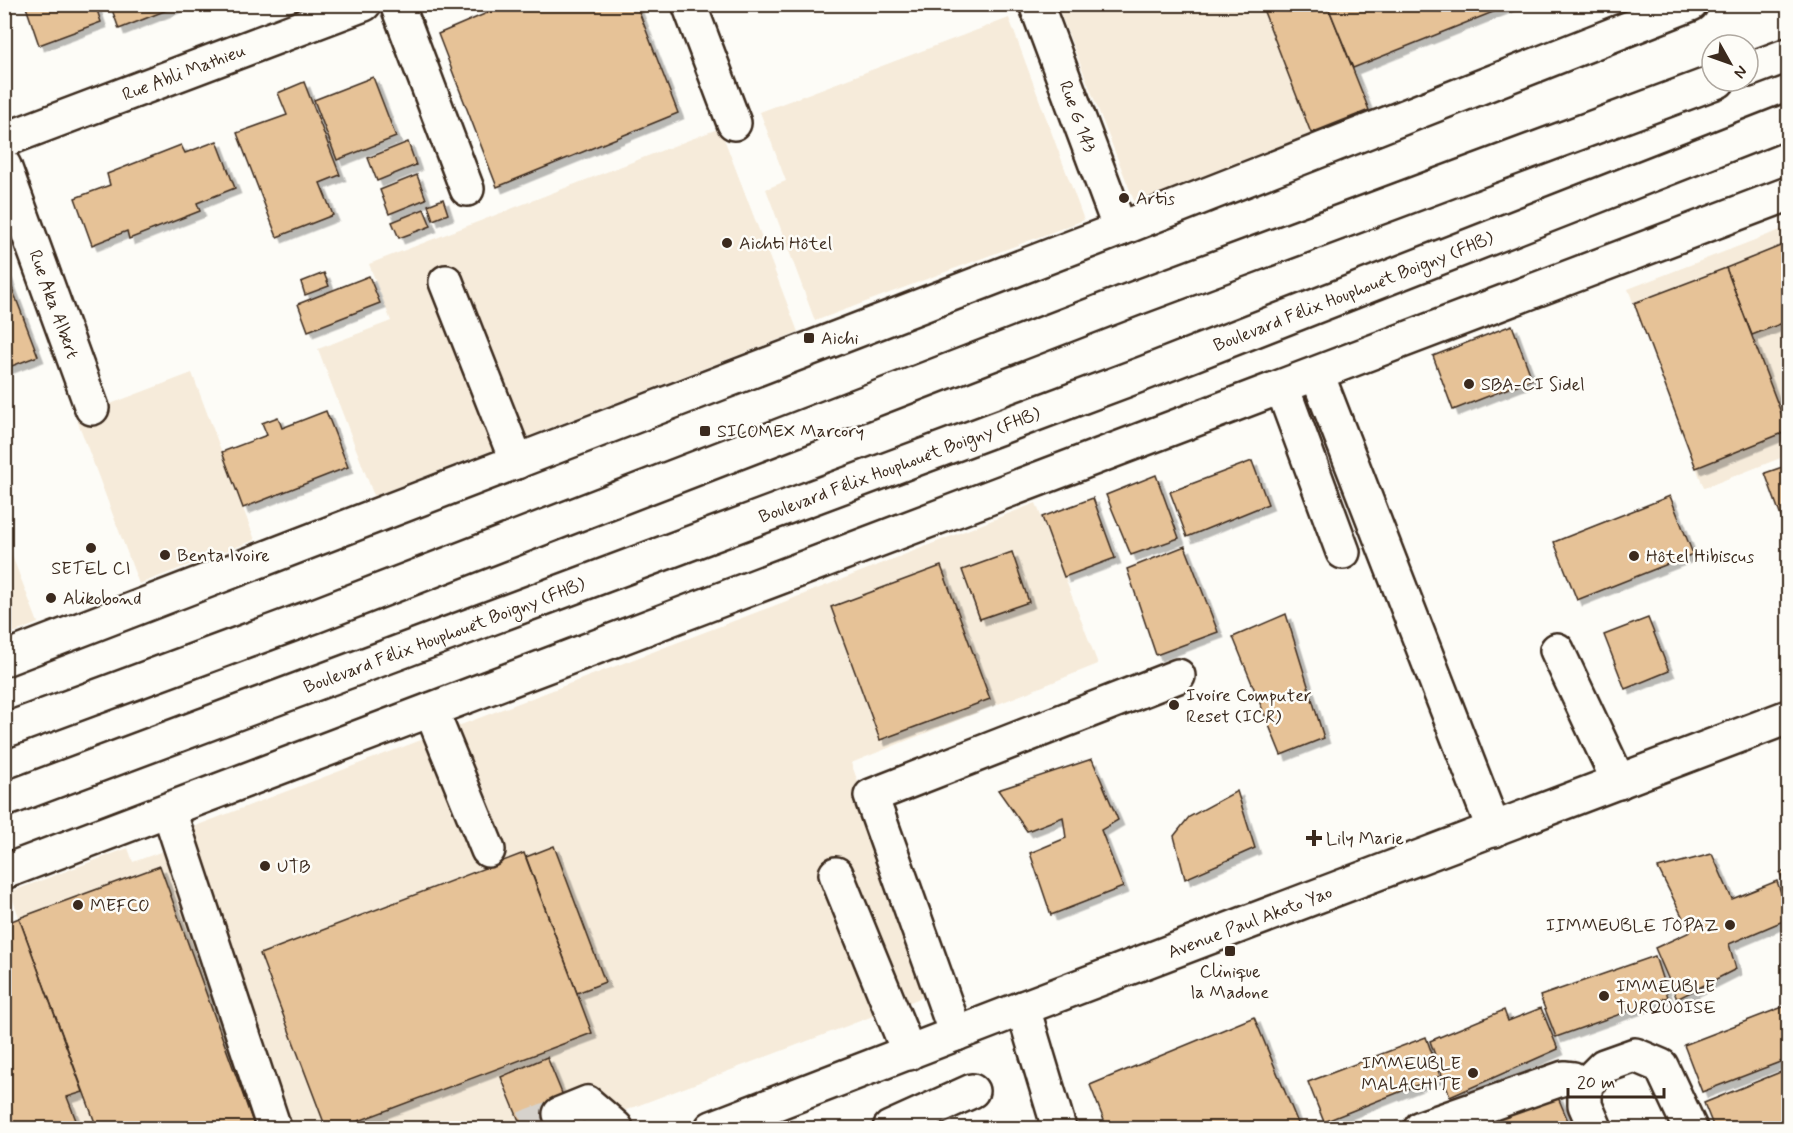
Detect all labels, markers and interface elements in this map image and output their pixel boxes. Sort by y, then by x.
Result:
north arrow [1700,33,1760,93]
street label: Rue Abli Mathieu [119,39,249,107]
text: N [1729,61,1752,83]
street label: Rue G 143 [1053,78,1101,156]
place label: Artis [1136,187,1175,211]
marker: Artis [1117,191,1131,205]
street label: Boulevard Félix Houphouët Boigny (FHB) [1210,226,1498,358]
place label: Aichti Hôtel [739,232,832,256]
marker: Aichti Hôtel [720,236,734,250]
street label: Rue Aka Albert [22,247,84,363]
place label: Aichi [821,327,859,351]
marker: Aichi [802,331,816,345]
place label: SBA-CI Sidel [1481,373,1585,397]
marker: SBA-CI Sidel [1462,377,1476,391]
street label: Boulevard Félix Houphouët Boigny (FHB) [756,402,1044,529]
place label: SICOMEX Marcory [717,420,864,444]
marker: SICOMEX Marcory [698,424,712,438]
marker: SETEL CI [84,541,98,555]
place label: Benta Ivoire [177,544,270,568]
place label: Hôtel Hibiscus [1646,545,1754,569]
marker: Benta Ivoire [158,548,172,562]
marker: Hôtel Hibiscus [1627,549,1641,563]
place label: SETEL CI [51,557,131,581]
street label: Boulevard Félix Houphouët Boigny (FHB) [300,572,589,700]
place label: Alikobond [63,587,141,611]
marker: Alikobond [44,591,58,605]
place label: Ivoire Computer Reset (ICR) [1186,684,1312,729]
marker: Ivoire Computer Reset (ICR) [1167,698,1181,712]
place label: Lily Marie [1326,827,1404,851]
marker: Lily Marie [1307,831,1321,845]
place label: UTB [277,855,310,879]
marker: UTB [258,859,272,873]
street label: Avenue Paul Akoto Yao [1164,880,1336,965]
place label: MEFCO [90,894,150,918]
marker: MEFCO [71,898,85,912]
place label: IIMMEUBLE TOPAZ [1546,914,1718,938]
marker: IIMMEUBLE TOPAZ [1723,918,1737,932]
marker: Clinique la Madone [1223,944,1237,958]
place label: Clinique la Madone [1191,960,1269,1005]
place label: IMMEUBLE TURQUOISE [1616,975,1716,1020]
marker: IMMEUBLE TURQUOISE [1597,989,1611,1003]
place label: IMMEUBLE MALACHITE [1361,1052,1461,1097]
scale bar [1568,1061,1664,1099]
marker: IMMEUBLE MALACHITE [1466,1066,1480,1080]
text: 20 m [1577,1071,1615,1095]

